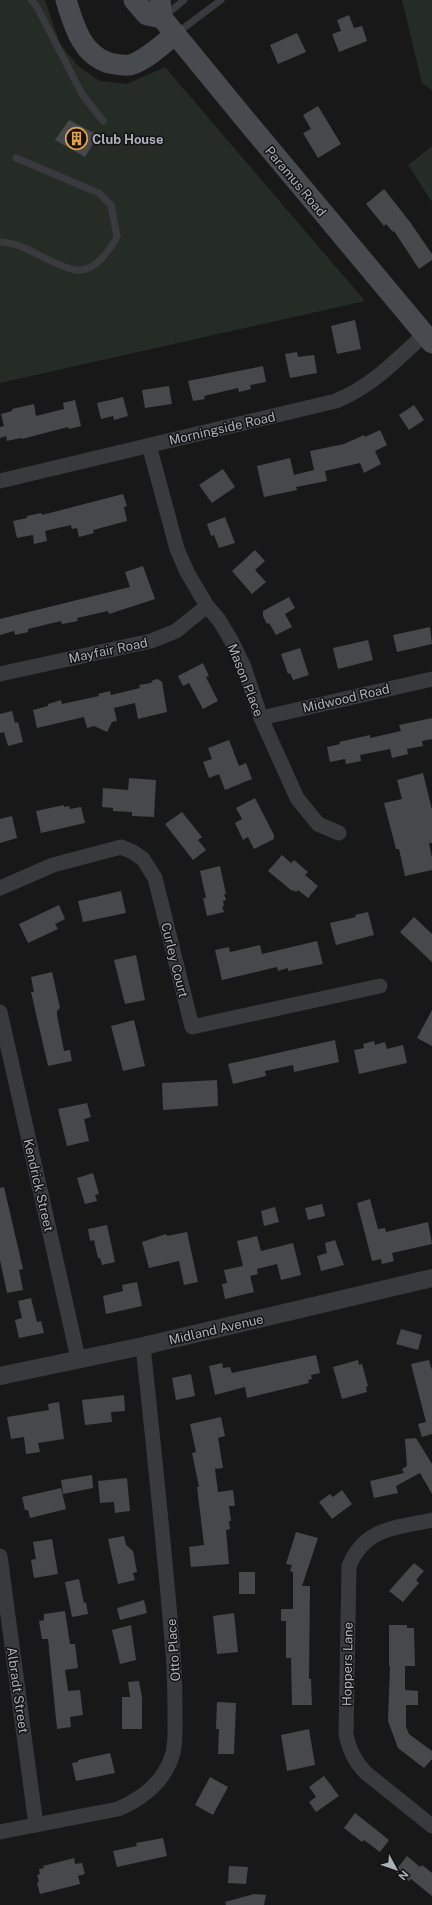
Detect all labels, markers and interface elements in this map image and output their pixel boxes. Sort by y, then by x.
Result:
building icon: Club House [63,126,89,152]
place label: Club House [92,132,163,147]
street label: Paramus Road [262,143,329,219]
street label: Morningside Road [167,409,277,448]
street label: Mayfair Road [67,635,149,666]
street label: Mason Place [225,642,266,719]
street label: Midwood Road [301,681,391,716]
street label: Curley Court [158,921,191,999]
street label: Kendrick Street [21,1137,56,1233]
street label: Midland Avenue [167,1311,265,1348]
street label: Otto Place [164,1618,183,1682]
street label: Hoppers Lane [339,1622,356,1706]
street label: Albradt Street [4,1646,31,1734]
north arrow [376,1849,416,1889]
text: N [396,1868,411,1883]

